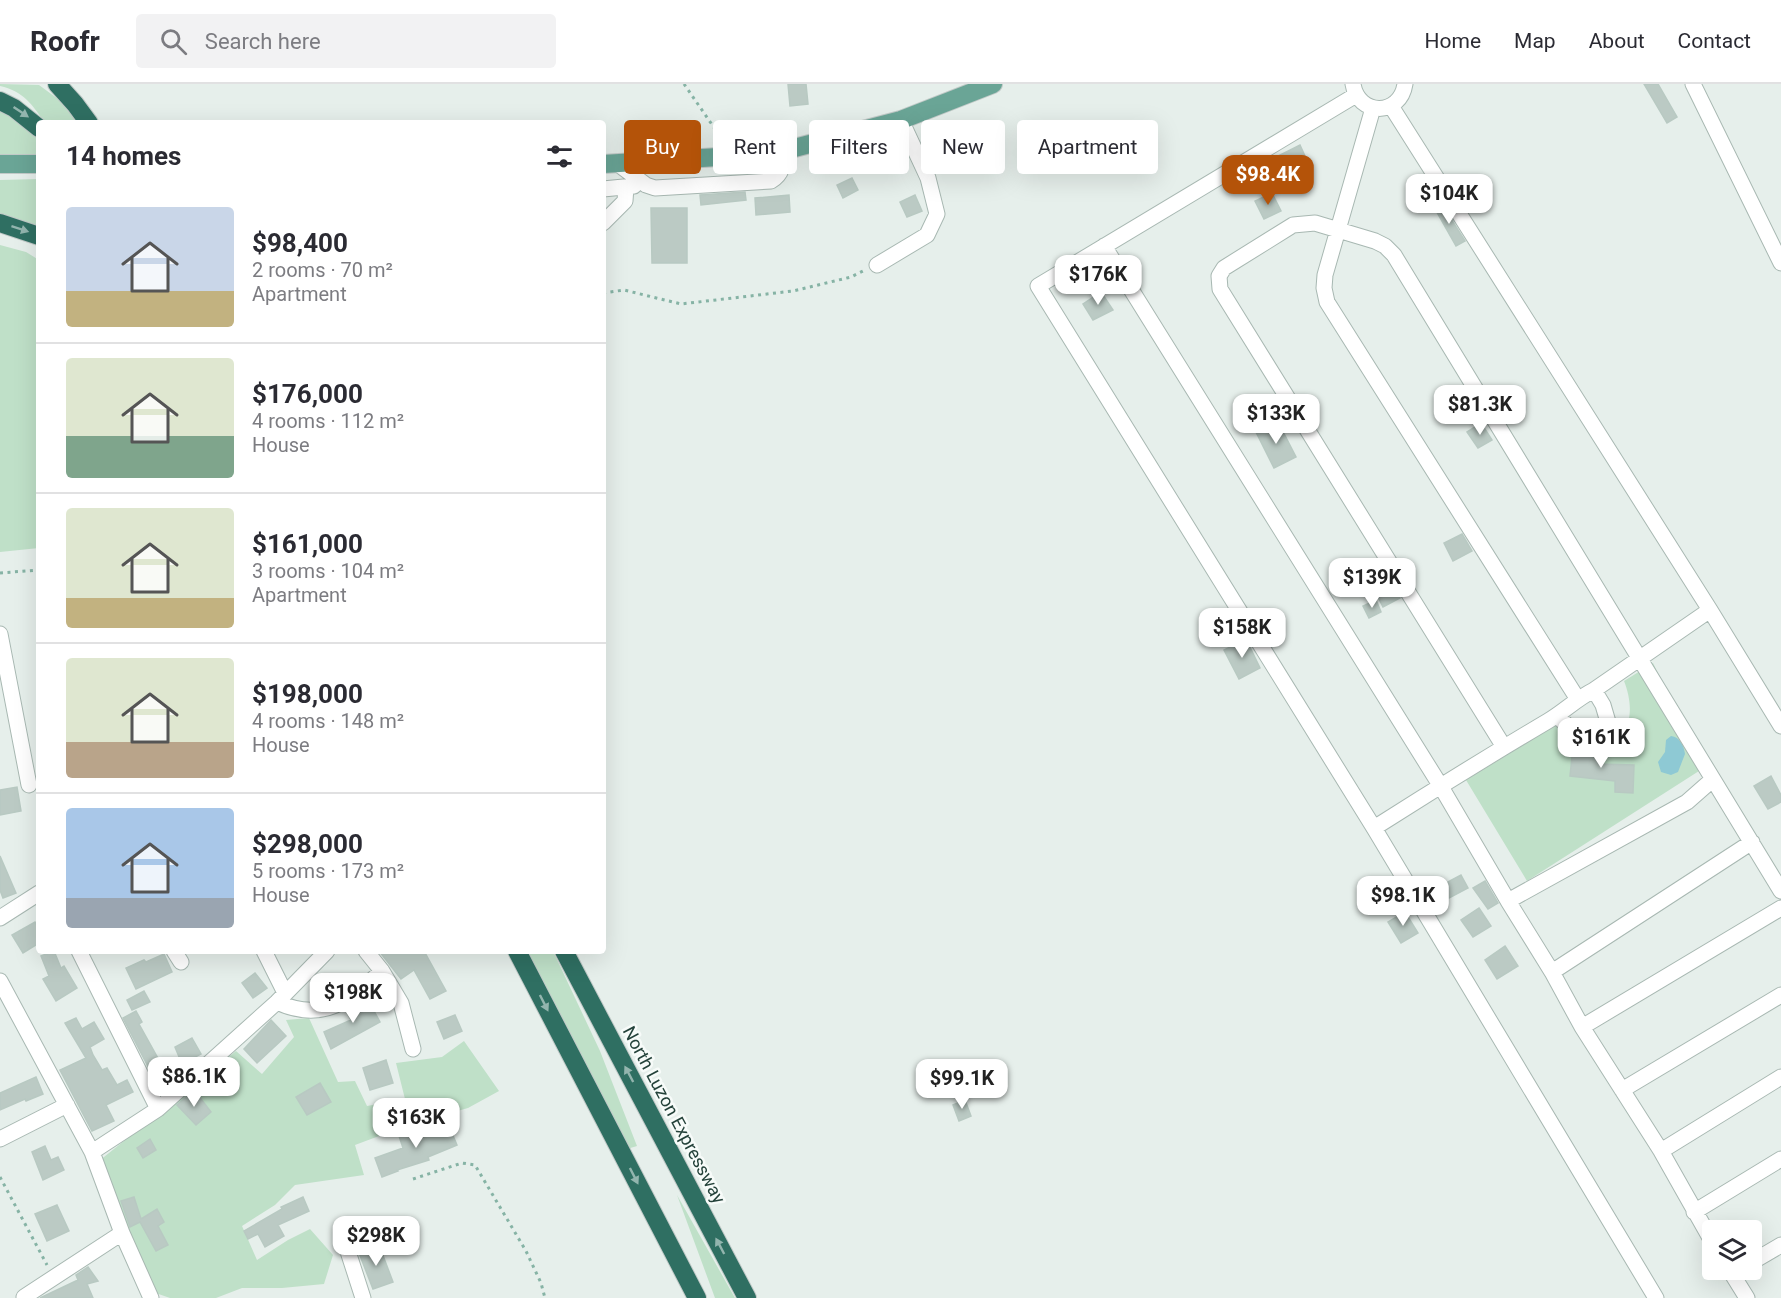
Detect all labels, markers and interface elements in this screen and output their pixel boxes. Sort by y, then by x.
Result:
search box [136,14,556,68]
text: Roofr [30,25,100,58]
icon: search [157,25,190,58]
text: Search here [205,29,321,54]
text: Home [1425,29,1481,53]
text: Map [1514,29,1556,53]
text: About [1589,29,1645,53]
text: Contact [1678,29,1751,53]
one-way arrow [13,107,29,118]
chip: Buy [624,120,701,174]
chip: Rent [713,120,797,174]
chip: Filters [809,120,909,174]
chip: New [921,120,1005,174]
chip: Apartment [1017,120,1158,174]
icon: filters [543,140,576,173]
text: 14 homes [66,141,181,171]
pin: $98.4K [1219,155,1317,206]
text: $98.4K [1236,162,1300,186]
pin: $104K [1407,174,1491,225]
text: $104K [1420,181,1478,205]
one-way arrow [11,224,29,234]
text: $98,400 [252,228,348,258]
icon: home [114,231,186,303]
pin: $176K [1056,255,1140,306]
text: 2 rooms · 70 m² [252,258,393,282]
text: $176K [1069,262,1127,286]
text: Apartment [252,282,347,306]
text: $176,000 [252,379,363,409]
icon: home [114,382,186,454]
pin: $81.3K [1431,385,1529,436]
text: $81.3K [1448,392,1512,416]
pin: $133K [1234,394,1318,445]
text: $133K [1247,401,1305,425]
text: 4 rooms · 112 m² [252,409,404,433]
text: House [252,433,310,457]
text: $161,000 [252,529,363,559]
icon: home [114,532,186,604]
pin: $139K [1330,558,1414,609]
text: 3 rooms · 104 m² [252,559,404,583]
text: $139K [1343,565,1401,589]
text: Apartment [252,583,347,607]
pin: $158K [1200,608,1284,659]
text: $158K [1213,615,1271,639]
text: $198,000 [252,679,363,709]
icon: home [114,682,186,754]
text: 4 rooms · 148 m² [252,709,404,733]
pin: $161K [1559,718,1643,769]
text: $161K [1572,725,1630,749]
text: House [252,733,310,757]
text: $298,000 [252,829,363,859]
icon: home [114,832,186,904]
text: 5 rooms · 173 m² [252,859,404,883]
pin: $98.1K [1354,876,1452,927]
text: House [252,883,310,907]
text: $98.1K [1371,883,1435,907]
pin: $198K [311,973,395,1024]
text: $198K [324,980,382,1004]
one-way arrow [539,995,549,1012]
street label: North Luzon Expressway [619,1023,730,1207]
pin: $86.1K [145,1057,243,1108]
pin: $99.1K [913,1059,1011,1110]
text: $86.1K [162,1064,226,1088]
one-way arrow [624,1065,634,1082]
text: $99.1K [930,1066,994,1090]
pin: $163K [374,1098,458,1149]
text: $163K [387,1105,445,1129]
one-way arrow [629,1168,639,1185]
pin: $298K [334,1216,418,1267]
map controls [1702,1220,1762,1280]
button: layers [1702,1220,1762,1280]
text: $298K [347,1223,405,1247]
one-way arrow [715,1237,725,1254]

